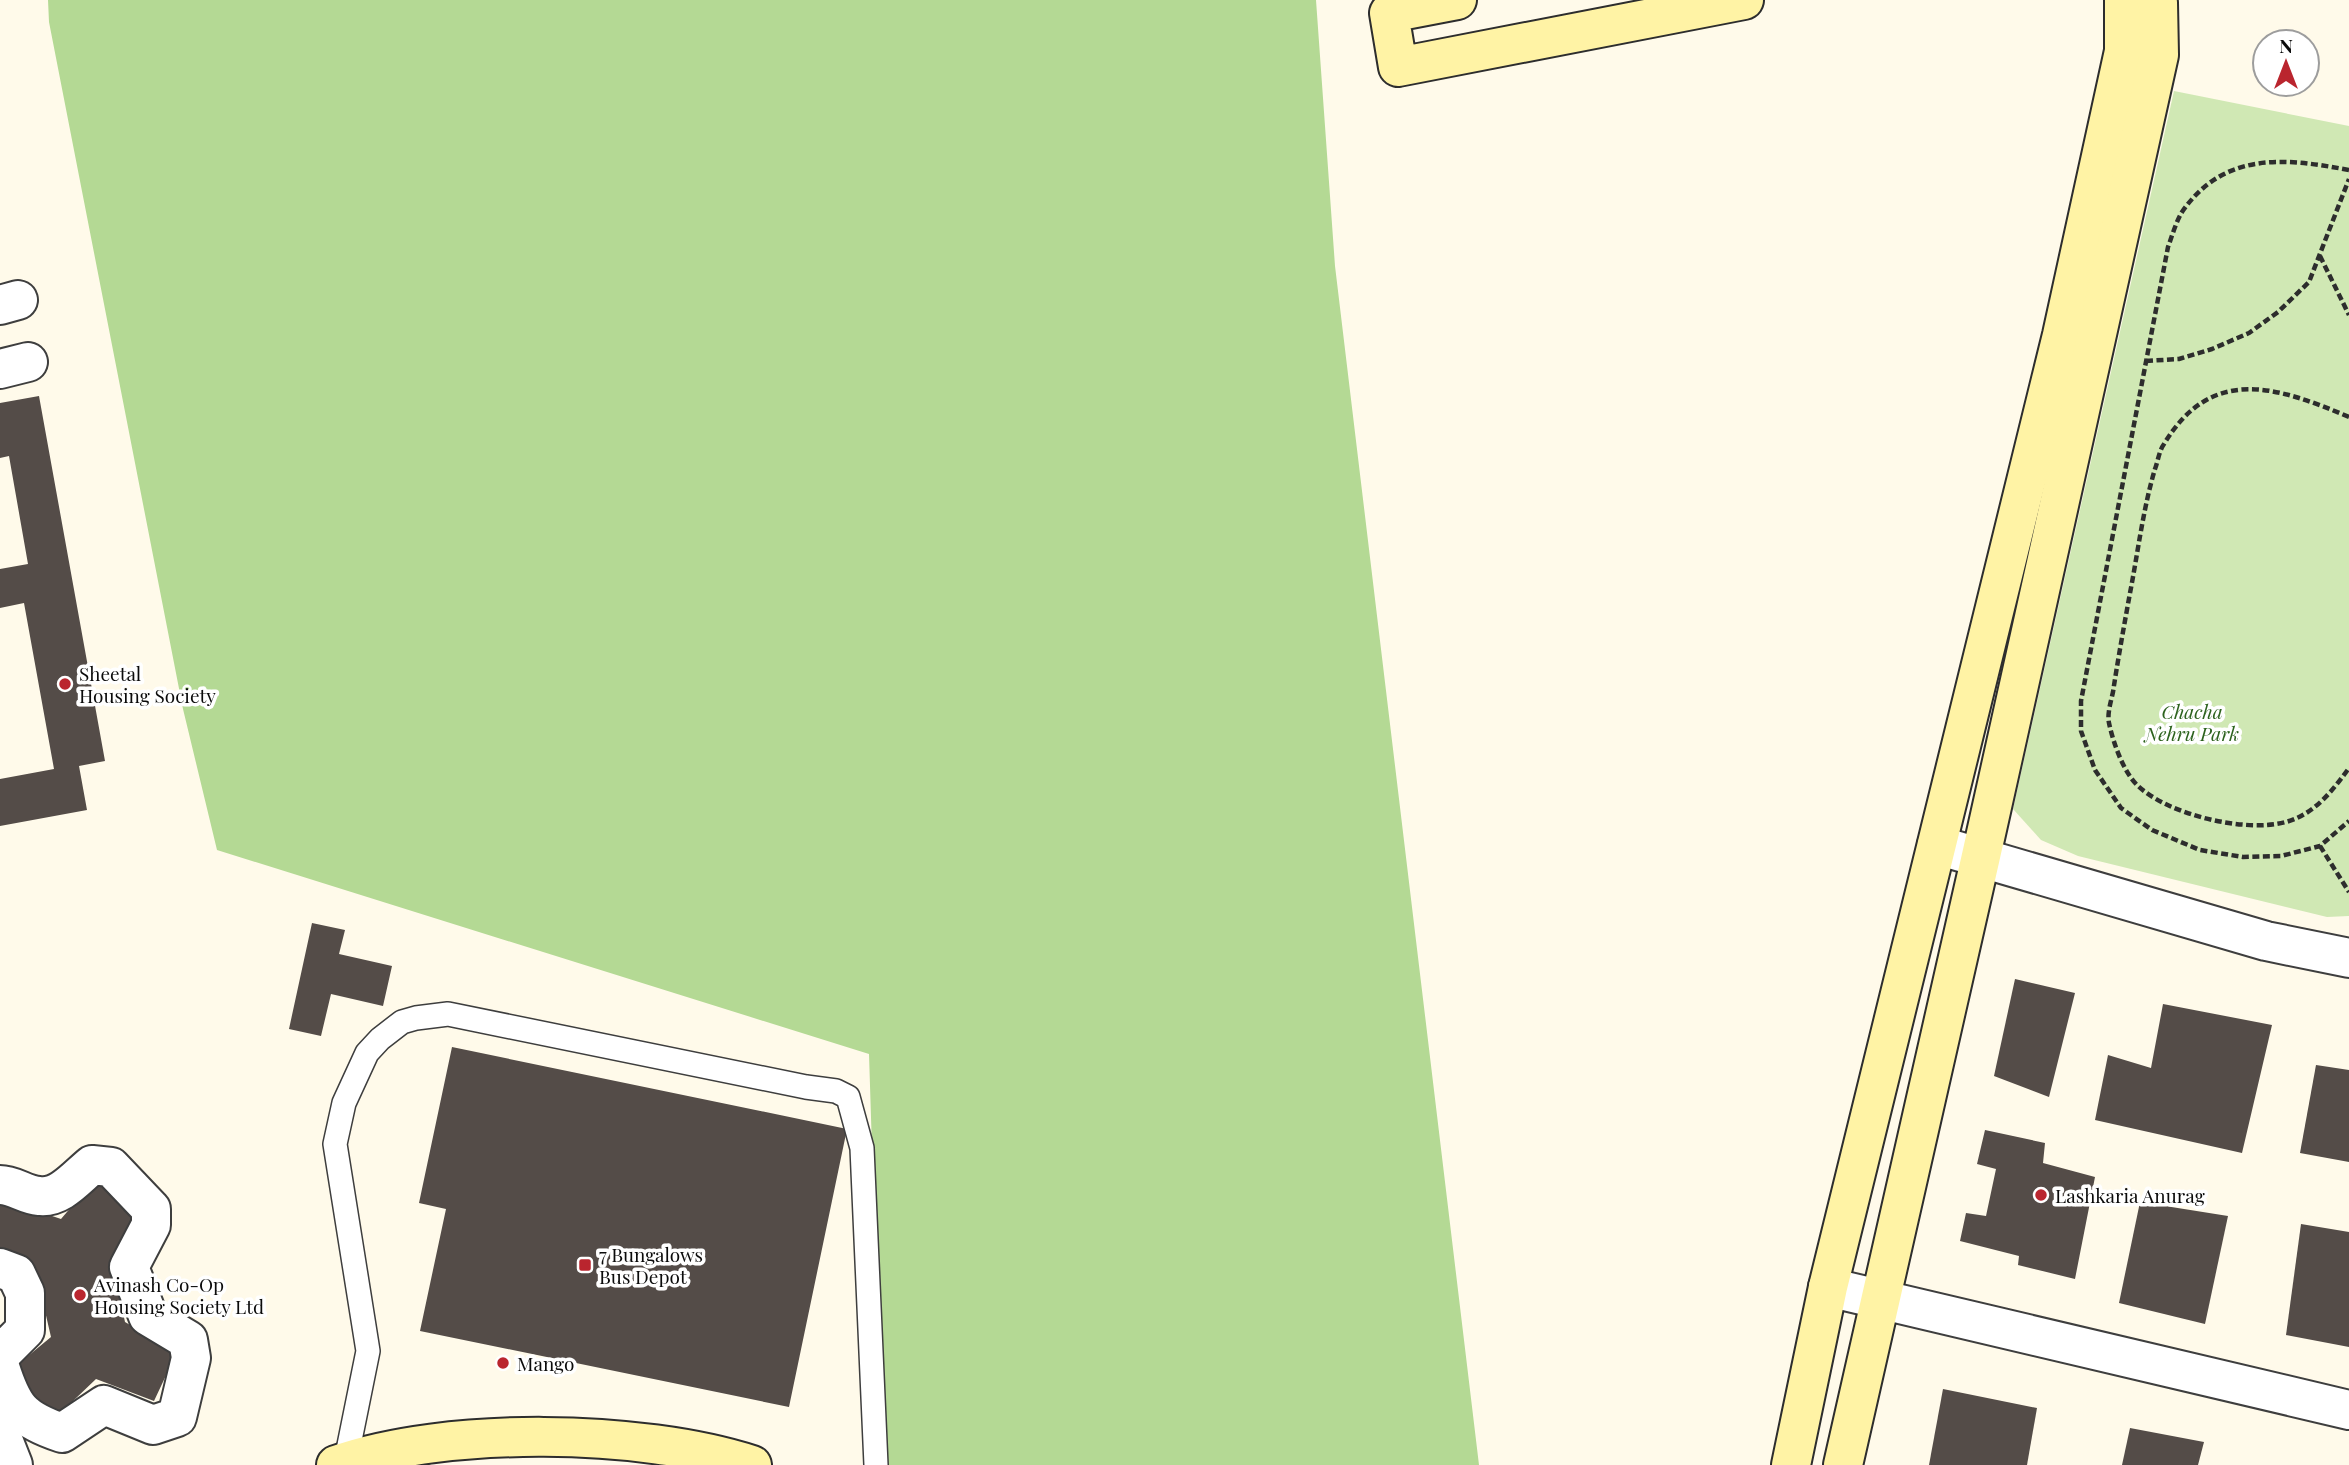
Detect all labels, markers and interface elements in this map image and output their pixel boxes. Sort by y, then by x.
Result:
north arrow [2251,28,2321,98]
text: N [2279,32,2293,58]
place label: Sheetal Housing Society [79,660,216,708]
marker: Sheetal Housing Society [57,676,73,692]
park label: Chacha Nehru Park [2143,698,2239,746]
place label: Lashkaria Anurag [2055,1182,2205,1208]
marker: Lashkaria Anurag [2033,1187,2049,1203]
place label: 7 Bungalows Bus Depot [599,1241,703,1289]
marker: 7 Bungalows Bus Depot [577,1257,593,1273]
place label: Avinash Co-Op Housing Society Ltd [93,1271,264,1319]
marker: Avinash Co-Op Housing Society Ltd [72,1287,88,1303]
place label: Mango [517,1350,574,1376]
marker: Mango [495,1355,511,1371]

